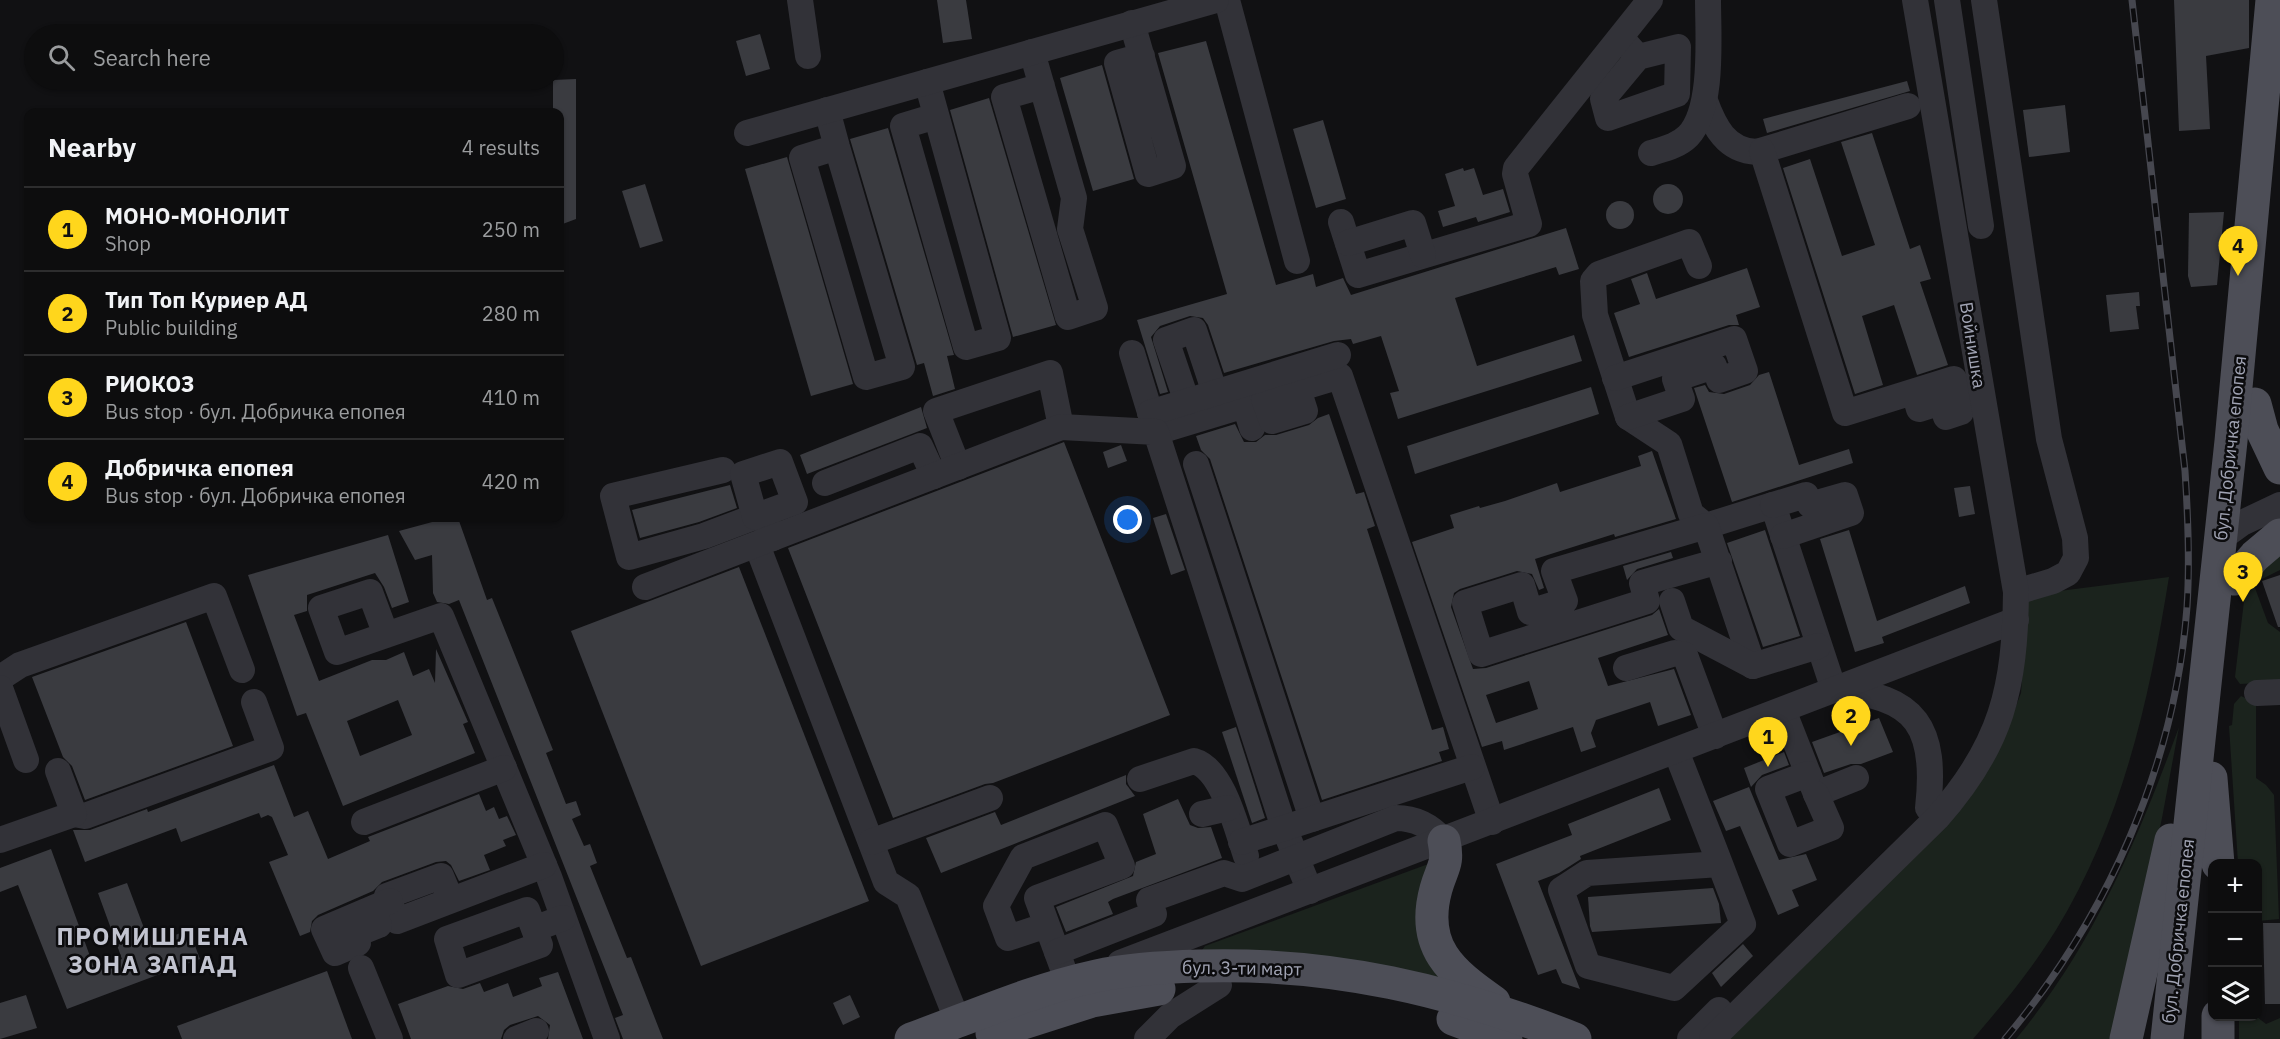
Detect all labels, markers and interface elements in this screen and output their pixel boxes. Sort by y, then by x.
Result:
search box [24,24,564,90]
icon: search [45,41,78,74]
text: Search here [93,43,211,72]
text: Nearby [48,130,136,164]
text: 4 results [462,134,540,161]
text: МОНО-МОНОЛИТ [105,201,289,230]
text: 1 [62,216,74,243]
text: 250 m [482,216,540,243]
pin: 4 [2218,226,2258,276]
text: Shop [105,230,151,257]
text: Тип Топ Куриер АД [105,285,308,314]
text: 2 [62,300,74,327]
text: 280 m [482,300,540,327]
street label: Войнишка [1955,300,1991,390]
text: Public building [105,314,237,341]
street label: бул. Добричка епопея [2209,354,2251,542]
text: РИОКОЗ [105,369,194,398]
text: 3 [62,384,74,411]
text: 410 m [482,384,540,411]
text: Bus stop · бул. Добричка епопея [105,398,406,425]
text: Добричка епопея [105,453,294,482]
text: 4 [62,468,74,495]
text: 420 m [482,468,540,495]
text: Bus stop · бул. Добричка епопея [105,482,406,509]
your location [1113,505,1142,534]
pin: 3 [2224,552,2262,602]
pin: 2 [1832,696,1870,746]
pin: 1 [1748,718,1788,767]
street label: бул. Добричка епопея [2157,837,2199,1025]
map controls [2208,859,2262,1021]
button: + [2208,859,2262,913]
button: − [2208,913,2262,967]
district label: ПРОМИШЛЕНА ЗОНА ЗАПАД [57,920,249,980]
street label: бул. 3-ти март [1182,955,1302,981]
button: layers [2208,967,2262,1021]

